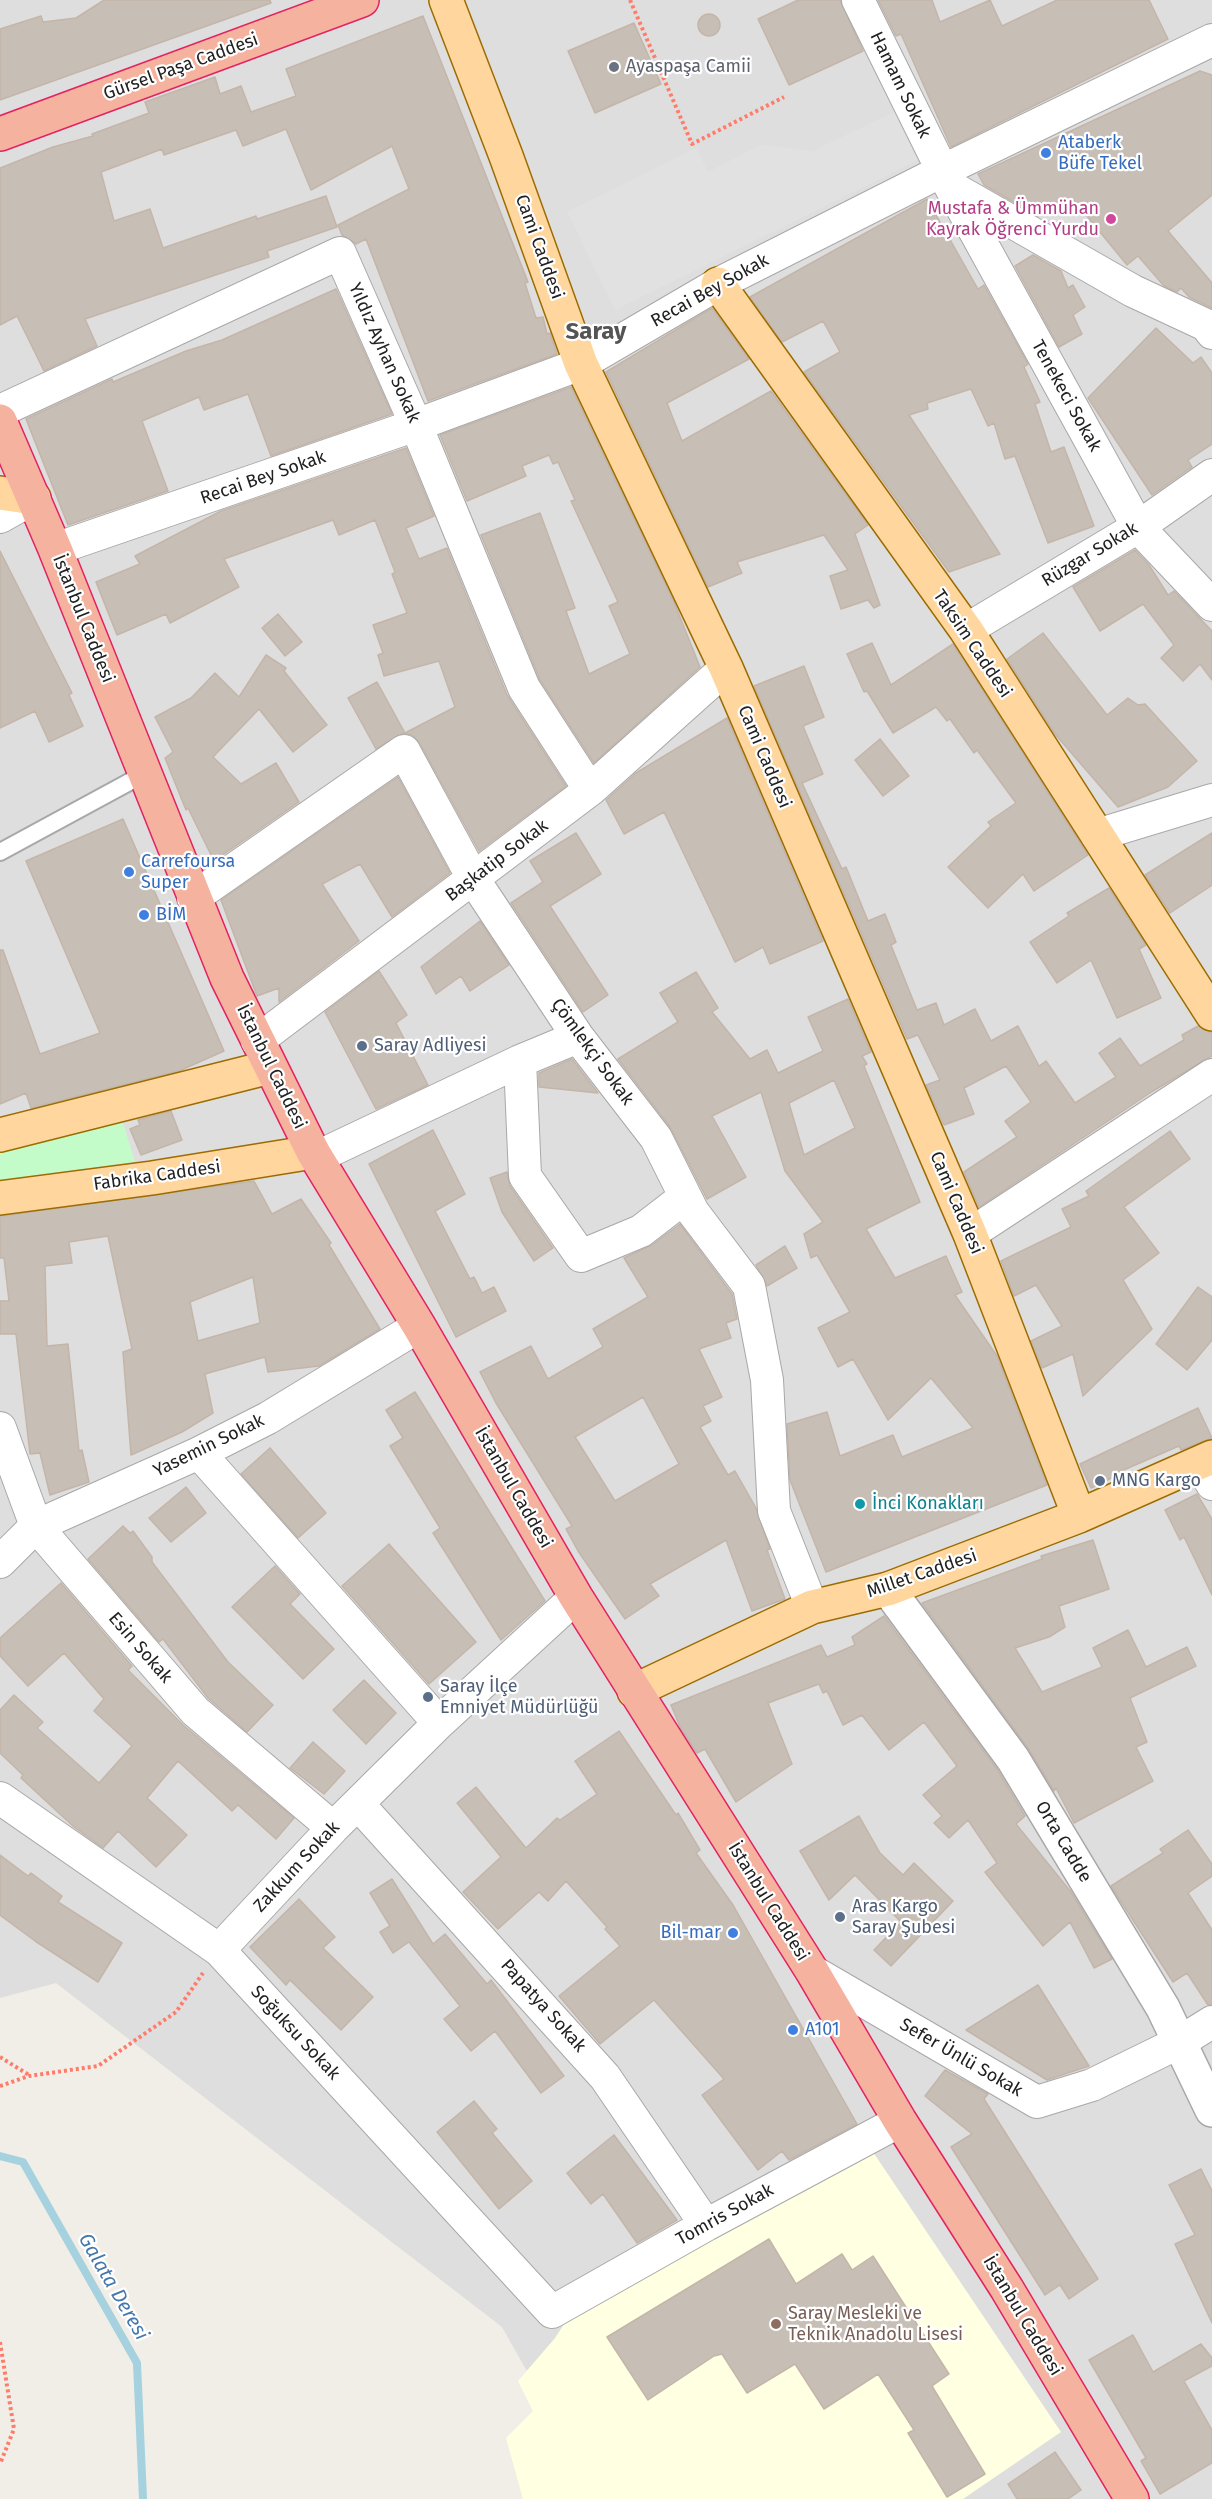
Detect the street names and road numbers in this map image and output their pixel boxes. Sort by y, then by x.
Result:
street label: Hamam Sokak [865,28,935,142]
street label: Gürsel Paşa Caddesi [101,29,261,105]
street label: Cami Caddesi [510,192,568,302]
street label: Recai Bey Sokak [647,250,773,332]
street label: Yıldız Ayhan Sokak [343,280,425,426]
street label: Tenekeci Sokak [1026,337,1106,455]
street label: Recai Bey Sokak [198,446,328,510]
street label: Rüzgar Sokak [1038,518,1142,592]
street label: İstanbul Caddesi [47,552,119,686]
street label: Taksim Caddesi [928,586,1016,702]
street label: Cami Caddesi [733,702,795,812]
street label: Başkatip Sokak [441,815,553,907]
street label: Çömlekçi Sokak [546,995,638,1109]
street label: İstanbul Caddesi [231,1001,311,1133]
street label: Cami Caddesi [925,1148,987,1258]
street label: Fabrika Caddesi [92,1156,222,1196]
street label: Yasemin Sokak [150,1410,268,1482]
street label: İstanbul Caddesi [470,1424,556,1552]
street label: Millet Caddesi [864,1545,980,1603]
street label: Esin Sokak [103,1608,177,1688]
street label: Orta Cadde [1030,1797,1096,1887]
street label: Zakkum Sokak [249,1817,345,1917]
street label: İstanbul Caddesi [723,1839,813,1965]
street label: Papatya Sokak [496,1955,590,2057]
street label: Soğuksu Sokak [246,1981,344,2085]
street label: Sefer Ünlü Sokak [896,2014,1026,2102]
street label: Tomris Sokak [673,2179,777,2251]
street label: İstanbul Caddesi [978,2252,1066,2380]

